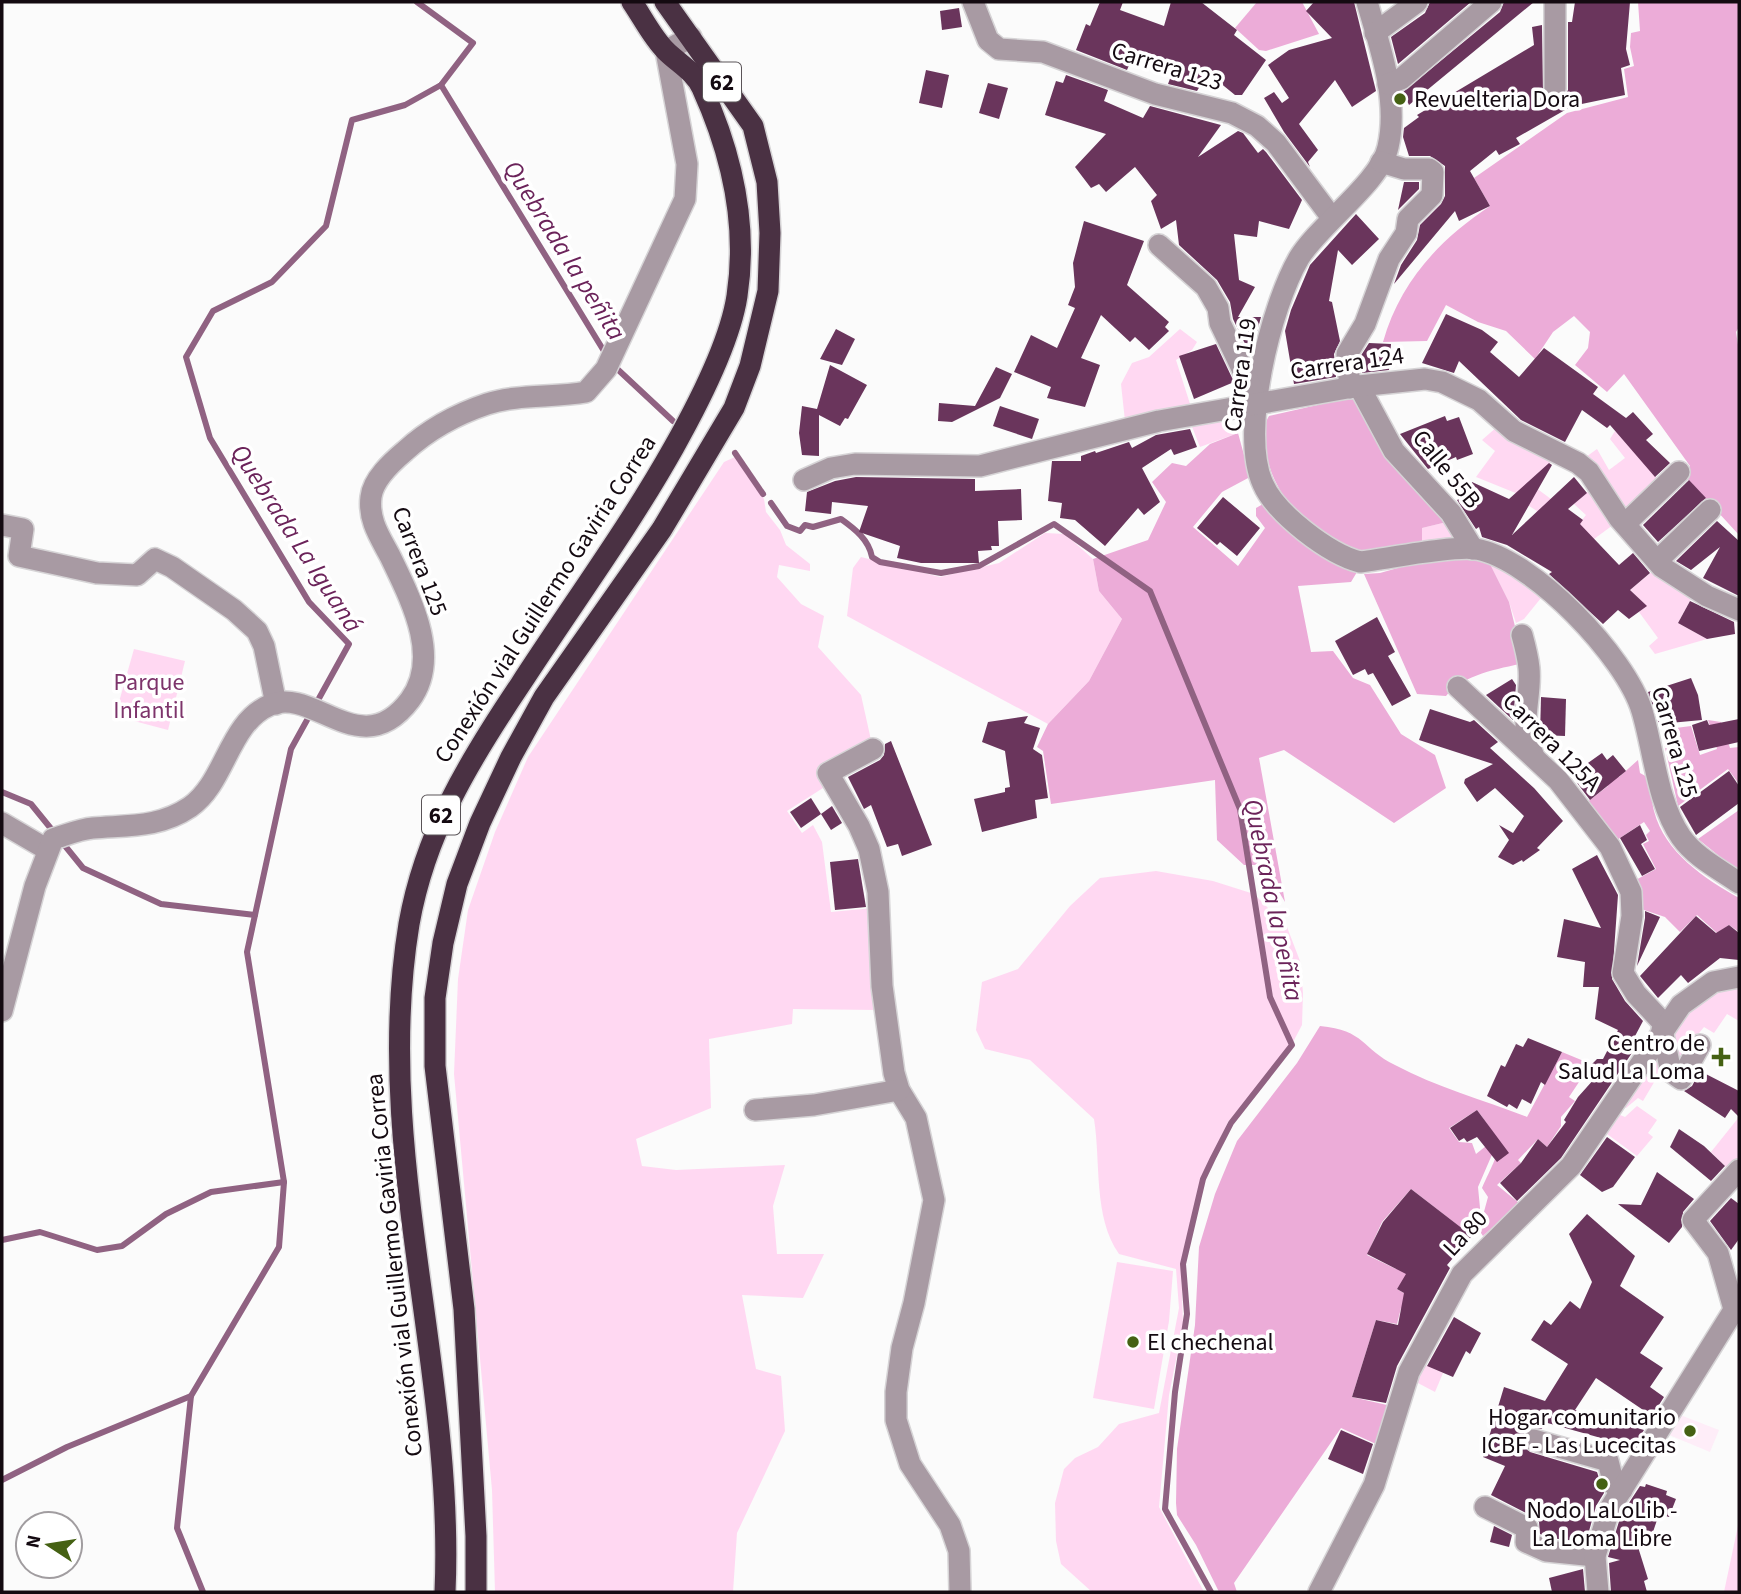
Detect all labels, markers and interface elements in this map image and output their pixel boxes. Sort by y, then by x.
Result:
street label: Carrera 123 [1107,33,1227,100]
road number: 62 [703,62,741,102]
place label: Revuelteria Dora [1414,82,1580,117]
marker: Revuelteria Dora [1392,91,1408,107]
water label: Quebrada la peñita [494,153,635,347]
street label: Carrera 119 [1215,316,1266,434]
street label: Carrera 124 [1288,338,1406,389]
street label: Calle 55B [1404,422,1489,516]
street label: Conexión vial Guillermo Gaviria Correa [426,428,665,770]
water label: Quebrada La Iguaná [222,437,372,640]
street label: Carrera 125 [383,501,456,621]
park label: Parque Infantil [113,665,185,728]
street label: Carrera 125 [1642,682,1707,802]
street label: Carrera 125A [1494,685,1609,800]
road number: 62 [422,796,460,834]
water label: Quebrada la peñita [1234,796,1313,1005]
place label: Centro de Salud La Loma [1558,1026,1705,1089]
marker: Centro de Salud La Loma [1711,1047,1731,1067]
street label: Conexión vial Guillermo Gaviria Correa [357,1072,432,1458]
street label: La 80 [1435,1202,1496,1264]
place label: El chechenal [1147,1325,1274,1360]
marker: El chechenal [1125,1334,1141,1350]
place label: Hogar comunitario ICBF - Las Lucecitas [1481,1400,1676,1463]
marker: Hogar comunitario ICBF - Las Lucecitas [1682,1423,1698,1439]
marker: Nodo LaLoLib - La Loma Libre [1594,1476,1610,1492]
place label: Nodo LaLoLib - La Loma Libre [1527,1493,1677,1556]
north arrow [14,1510,84,1580]
text: N [19,1533,48,1551]

